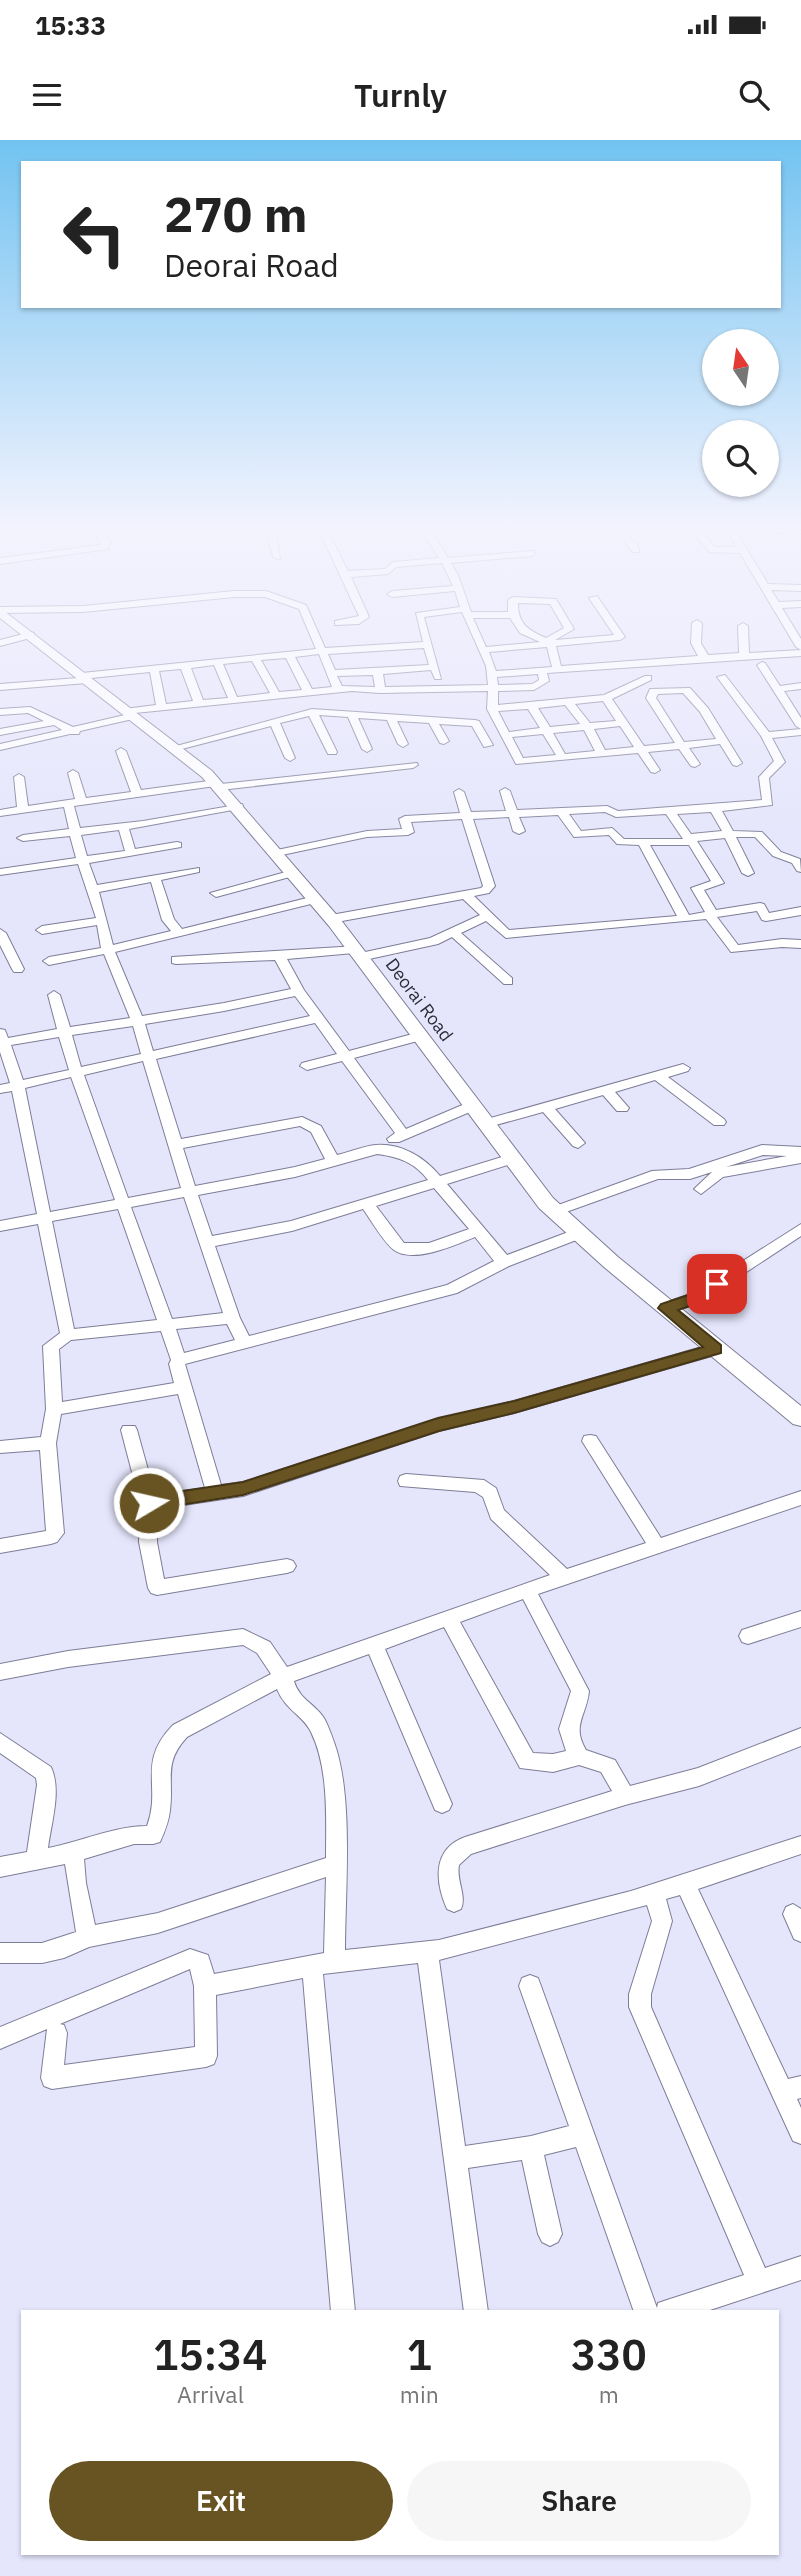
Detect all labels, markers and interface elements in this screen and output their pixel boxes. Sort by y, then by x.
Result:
text: 15:33 [35,8,106,42]
text: Turnly [354,74,447,116]
icon: menu [28,76,66,114]
icon: search [735,76,773,114]
text: 270 m [164,182,308,245]
icon: left [49,189,140,280]
text: Deorai Road [164,244,339,286]
north arrow [702,329,779,406]
map controls [702,329,779,497]
button: search [702,420,779,497]
street label: Deorai Road [381,954,458,1046]
pin [687,1254,747,1314]
icon: arrive [698,1265,736,1303]
position arrow [112,1466,186,1540]
text: 15:34 [153,2327,268,2382]
text: 1 [407,2327,432,2382]
text: 330 [571,2327,647,2382]
text: Arrival [177,2379,244,2409]
text: min [400,2379,439,2409]
text: m [599,2379,619,2409]
button: Exit [49,2461,393,2541]
button: Share [407,2461,751,2541]

